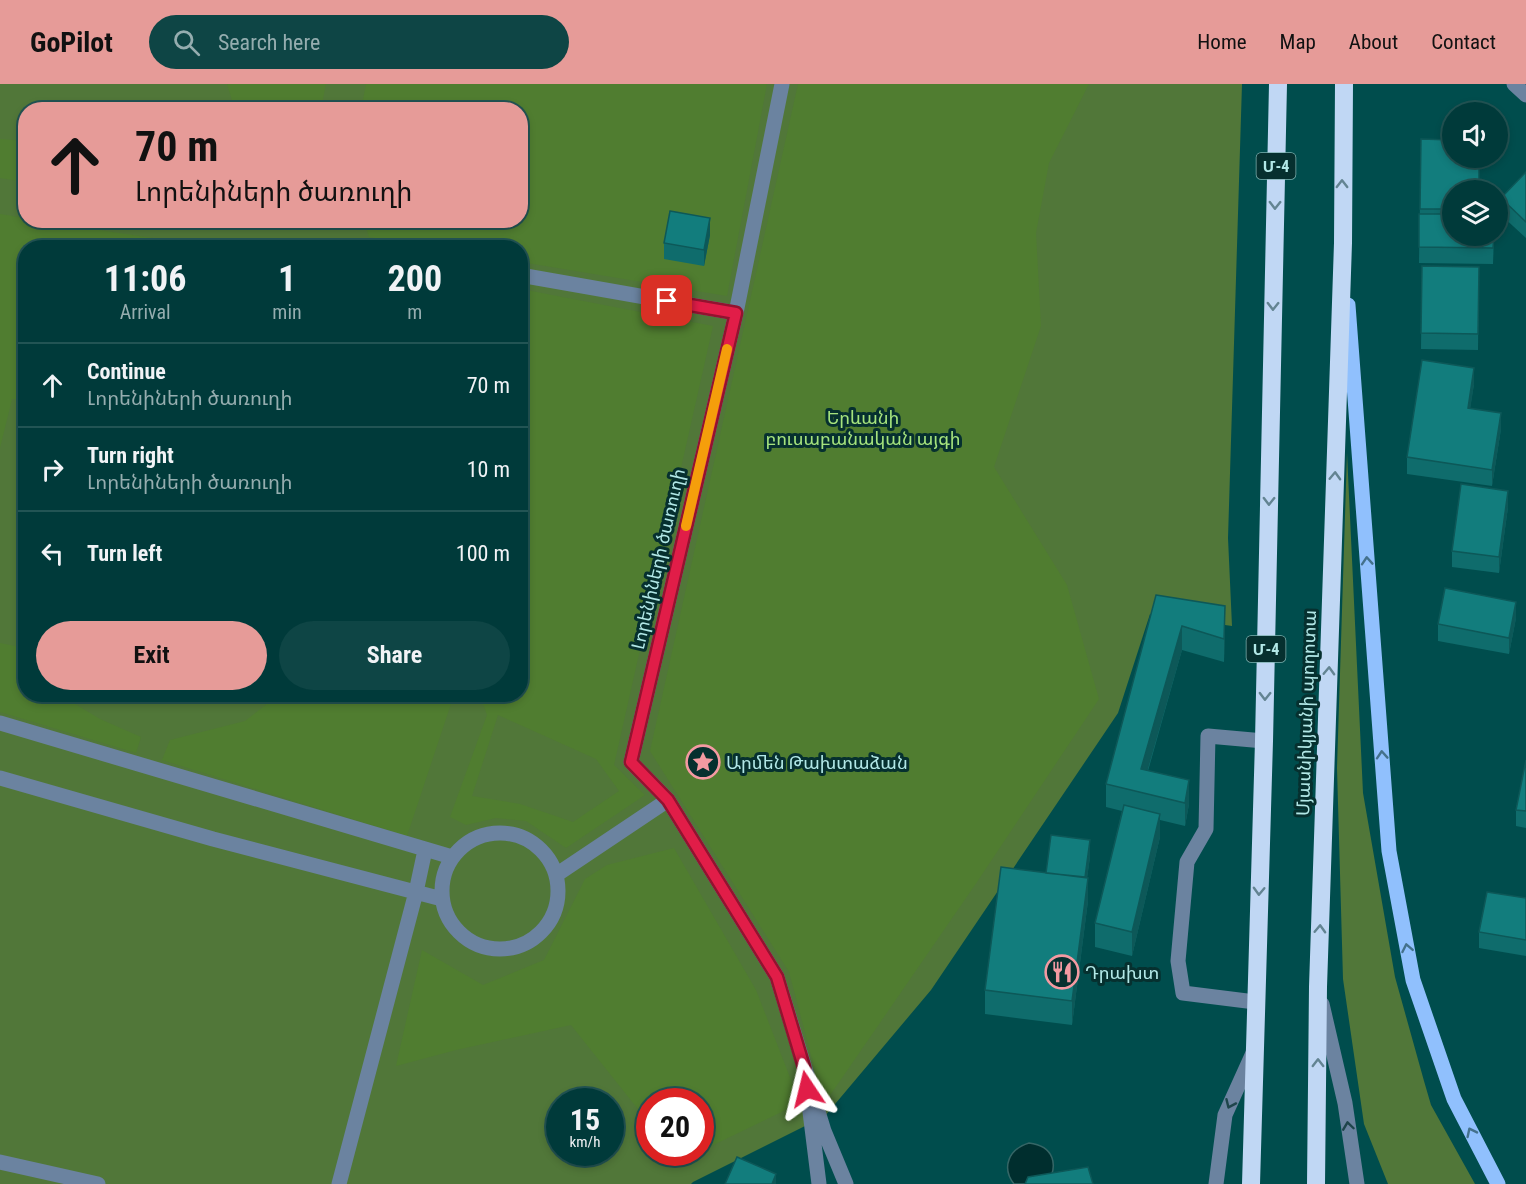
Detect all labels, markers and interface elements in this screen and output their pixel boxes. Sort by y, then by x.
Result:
search box [149,15,569,69]
text: GoPilot [30,26,113,59]
icon: search [170,26,203,59]
text: Search here [218,30,320,55]
text: Home [1197,30,1247,54]
text: Map [1280,30,1316,54]
text: About [1349,30,1398,54]
text: Contact [1431,30,1496,54]
map controls [1442,102,1508,246]
button: sound [1442,102,1508,168]
text: 70 m [135,122,218,171]
icon: ahead [36,126,114,204]
road number: Մ-4 [1256,153,1296,179]
text: Լորենիների ծառուղի [135,176,412,208]
one-way arrow [1336,180,1348,189]
button: layers [1442,180,1508,246]
one-way arrow [1269,201,1281,210]
text: 11:06 [104,258,186,300]
text: 1 [278,258,296,300]
text: 200 [388,258,442,300]
pin [641,275,692,326]
icon: arrive [650,284,683,317]
text: Arrival [120,300,171,324]
text: min [272,300,302,324]
text: m [407,300,422,324]
one-way arrow [1267,301,1279,310]
text: Continue [87,359,166,384]
icon: ahead [36,369,69,402]
text: 70 m [467,373,510,398]
text: Լորենիների ծառուղի [87,386,292,410]
park label: Երևանի բուսաբանական այգի [766,407,960,449]
text: Turn right [87,443,174,468]
icon: right [36,453,69,486]
text: 10 m [467,457,510,482]
street label: Լորենիների ծառուղի [627,467,689,651]
text: Լորենիների ծառուղի [87,470,292,494]
one-way arrow [1329,471,1342,480]
one-way arrow [1263,496,1275,505]
icon: left [36,537,69,570]
text: Turn left [87,541,162,566]
text: 100 m [456,541,510,566]
one-way arrow [1361,556,1374,566]
street label: Մյասնիկյանի պողոտա [1292,610,1320,816]
button: Exit [36,621,267,690]
button: Share [279,621,510,690]
road number: Մ-4 [1246,636,1286,662]
one-way arrow [1322,666,1335,675]
one-way arrow [1258,691,1271,700]
place icon: Արմեն Թախտաձան [685,744,721,780]
one-way arrow [1376,751,1389,760]
place label: Արմեն Թախտաձան [726,752,908,773]
one-way arrow [1252,886,1265,895]
one-way arrow [1314,924,1327,933]
one-way arrow [1401,944,1414,954]
restaurant icon: Դրախտ [1044,954,1080,990]
place label: Դրախտ [1085,962,1159,983]
position arrow [775,1057,839,1121]
one-way arrow [1312,1058,1324,1067]
speed limit sign: 20 [636,1088,714,1166]
one-way arrow [1226,1097,1238,1108]
text: 15 [570,1102,600,1137]
one-way arrow [1343,1121,1355,1131]
one-way arrow [1466,1128,1478,1139]
text: km/h [570,1133,600,1151]

